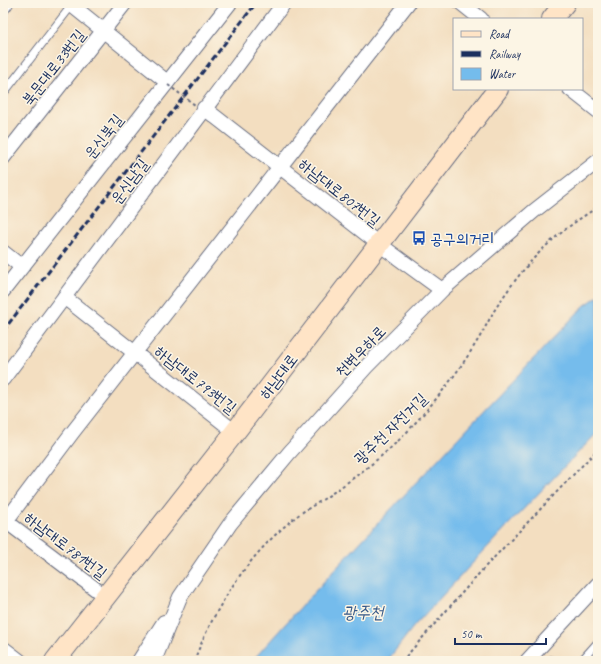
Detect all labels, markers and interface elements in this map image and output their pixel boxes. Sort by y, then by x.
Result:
legend [453,18,583,90]
street label: 북문대로33번길 [18,25,90,110]
text: Road [489,26,511,42]
text: Railway [489,46,521,62]
text: Water [489,66,517,82]
street label: 운신북길 [80,110,128,163]
street label: 하남대로807번길 [294,154,385,231]
street label: 운신남길 [106,155,153,208]
place label: 공구의거리 [430,229,494,249]
bus stop icon: 공구의거리 [411,230,427,246]
street label: 천변우하로 [331,322,390,382]
street label: 하남대로793번길 [150,341,241,418]
street label: 하남대로 [255,350,302,403]
street label: 광주천 자전거길 [350,389,432,469]
street label: 하남대로781번길 [20,508,111,584]
water label: 광주천 [342,602,386,623]
scale bar [455,620,546,646]
text: 50 m [461,626,483,642]

